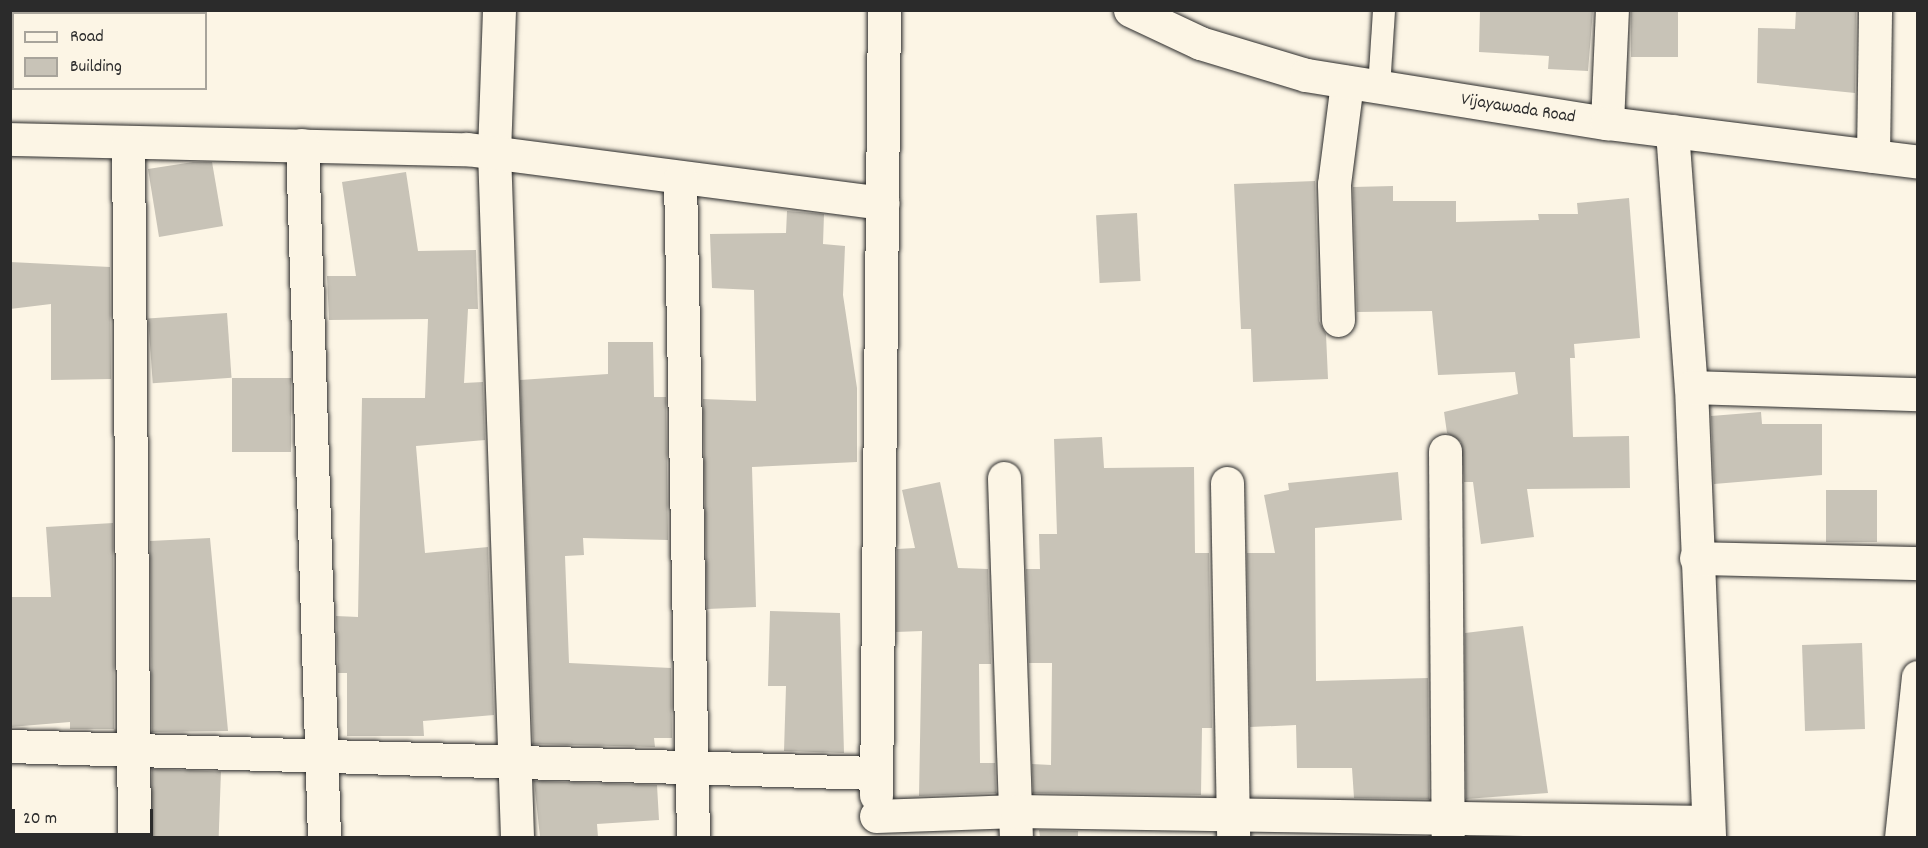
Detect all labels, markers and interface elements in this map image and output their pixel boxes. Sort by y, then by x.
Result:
legend [12,12,207,90]
text: Road [70,25,104,50]
text: Building [70,55,122,80]
street label: Vijayawada Road [1459,90,1577,130]
scale bar [15,797,156,835]
text: 20 m [23,807,57,832]

